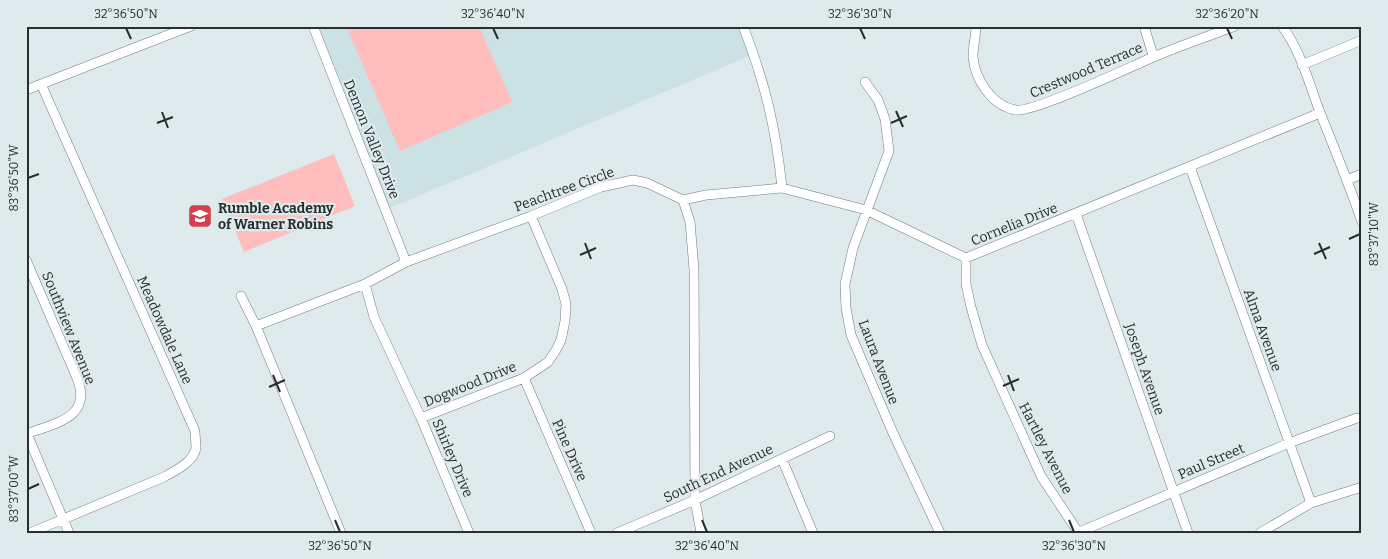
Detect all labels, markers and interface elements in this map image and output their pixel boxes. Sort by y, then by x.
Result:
text: 32°36'50"N [94,7,158,21]
text: 32°36'40"N [461,7,526,21]
text: 32°36'30"N [828,7,893,21]
text: 32°36'20"N [1195,7,1259,21]
street label: Crestwood Terrace [1027,39,1145,102]
street label: Demon Valley Drive [340,77,403,201]
text: 83°36'50"W [7,144,21,211]
street label: Peachtree Circle [512,163,617,215]
street label: Cornelia Drive [968,199,1060,250]
place label: Rumble Academy of Warner Robins [218,200,334,233]
text: 83°37'10"W [1367,201,1381,266]
school or university icon: Rumble Academy of Warner Robins [187,203,213,229]
street label: Southview Avenue [38,269,99,387]
street label: Meadowdale Lane [133,273,196,387]
street label: Alma Avenue [1240,286,1285,374]
street label: Laura Avenue [855,317,902,407]
street label: Joseph Avenue [1121,320,1168,417]
street label: Dogwood Drive [421,358,519,411]
street label: Hartley Avenue [1015,400,1076,497]
street label: Shirley Drive [428,417,477,500]
street label: Pine Drive [548,417,591,484]
street label: Paul Street [1175,440,1247,483]
street label: South End Avenue [661,441,776,506]
text: 83°37'00"W [7,455,21,523]
text: 32°36'50"N [308,539,372,553]
text: 32°36'40"N [675,539,740,553]
text: 32°36'30"N [1042,539,1107,553]

